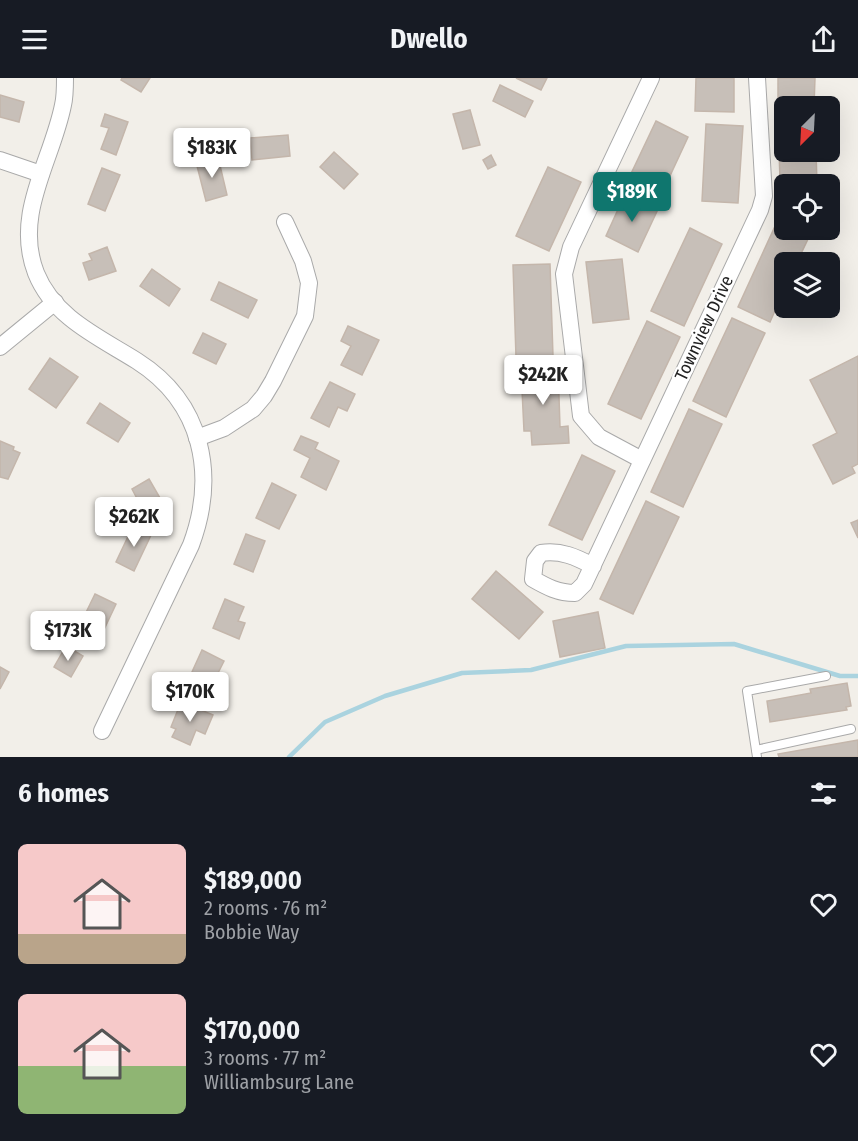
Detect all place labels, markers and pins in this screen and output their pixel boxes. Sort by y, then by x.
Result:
pin: $183K [170,128,254,179]
pin: $189K [590,172,674,223]
pin: $242K [501,355,585,406]
pin: $262K [92,497,176,548]
pin: $173K [26,611,110,662]
pin: $170K [148,672,232,723]

